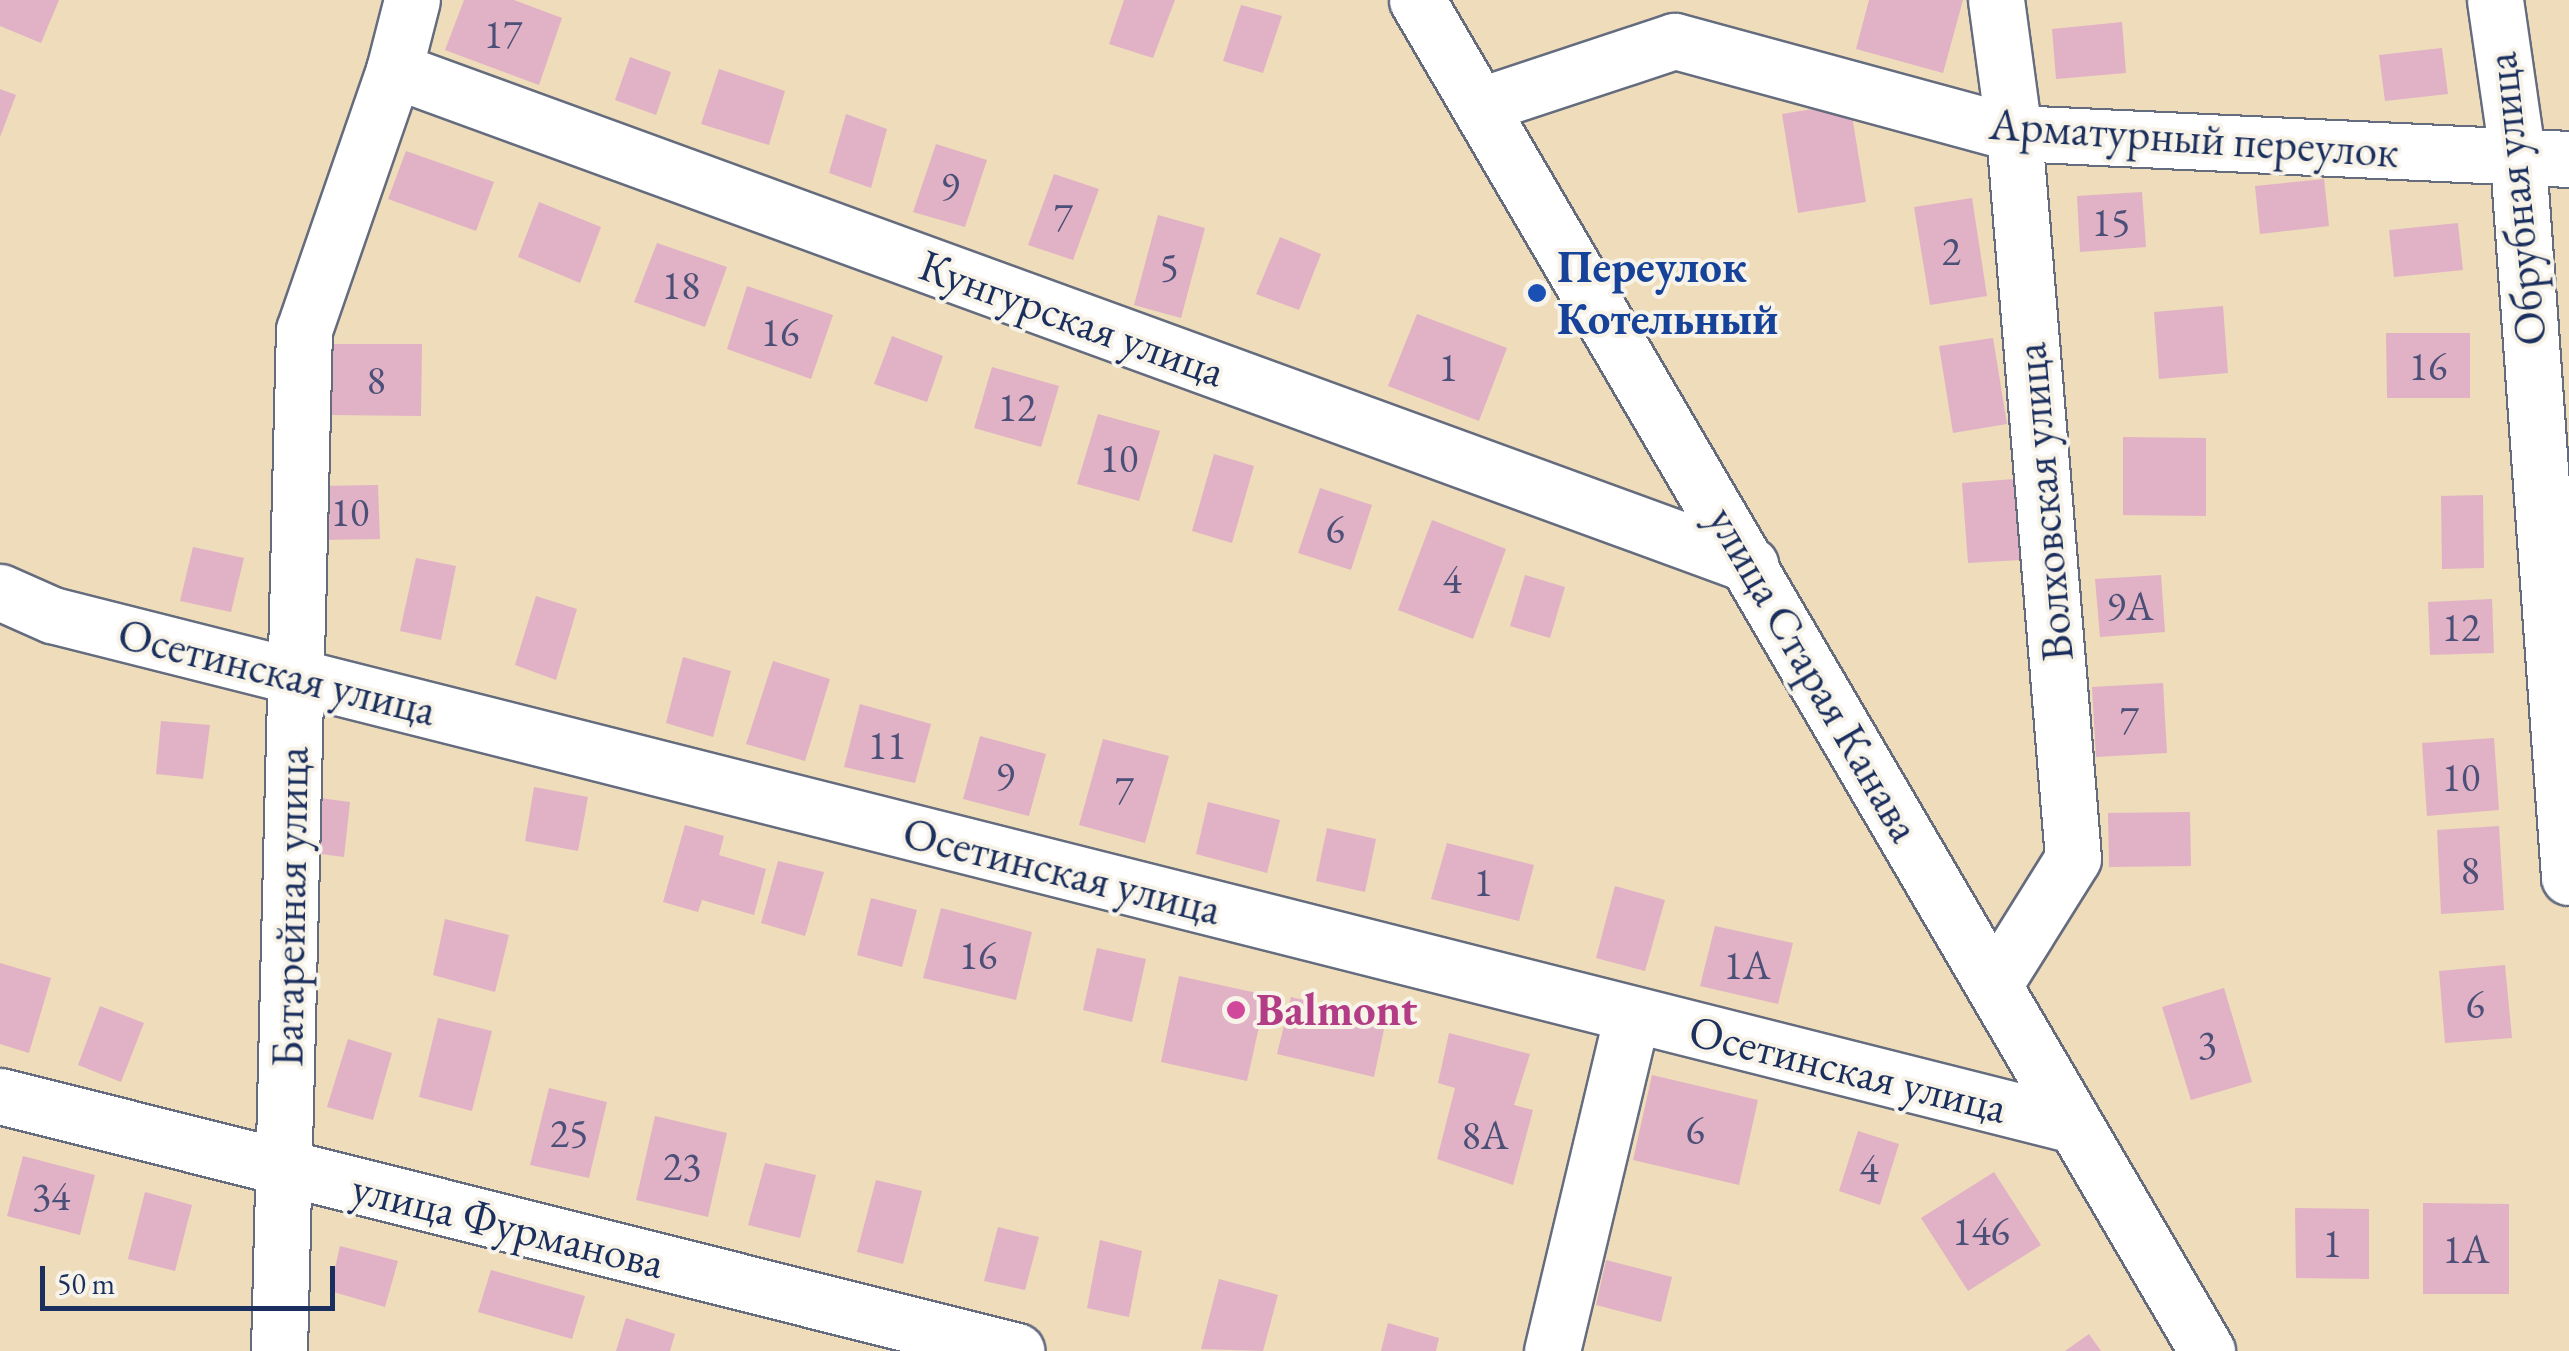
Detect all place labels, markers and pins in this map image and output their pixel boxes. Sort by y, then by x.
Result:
place label: Переулок Котельный [1557,240,1779,346]
marker: Переулок Котельный [1526,282,1548,304]
place label: Balmont [1256,983,1417,1037]
marker: Balmont [1225,999,1247,1021]

